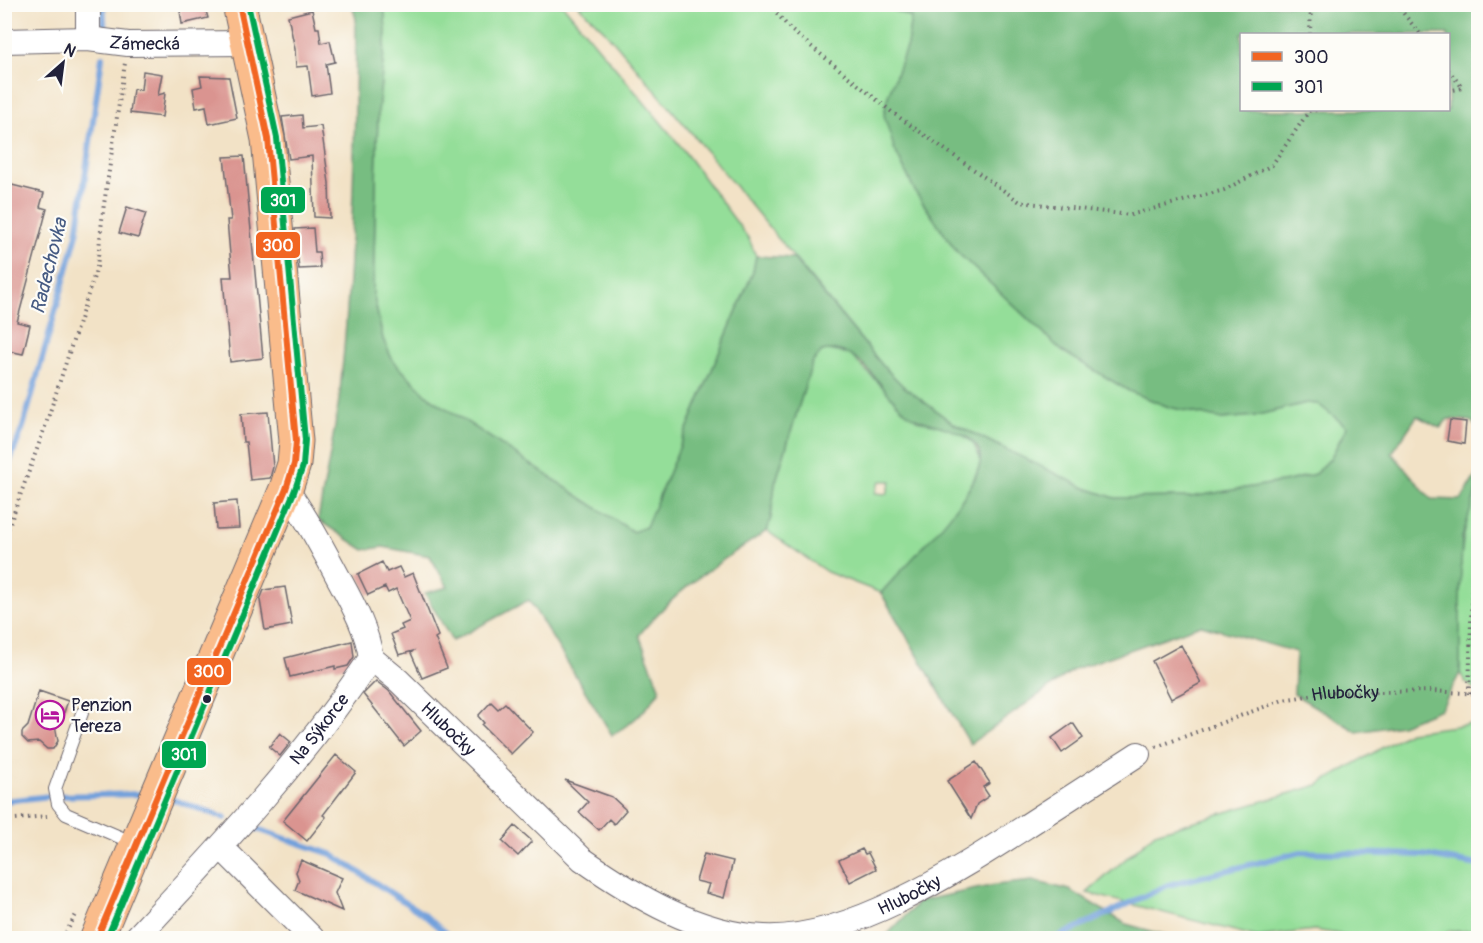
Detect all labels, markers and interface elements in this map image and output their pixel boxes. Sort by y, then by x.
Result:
street label: Zámecká [108,30,180,56]
north arrow [33,33,93,93]
legend [1240,33,1450,111]
text: N [60,39,79,62]
text: 300 [1294,46,1329,69]
text: 301 [1294,76,1323,99]
line badge: 301 [260,186,306,214]
text: 301 [270,191,296,211]
water label: Radechovka [25,214,73,316]
line badge: 300 [255,231,301,259]
text: 300 [263,236,293,256]
line badge: 300 [186,657,232,686]
text: 300 [194,662,224,682]
street label: Hlubočky [1309,680,1379,707]
street label: Na Sýkorce [284,689,354,770]
unlabelled marker [201,693,213,705]
place label: Penzion Tereza [71,694,132,738]
street label: Hlubočky [416,697,481,761]
hotel icon: Penzion Tereza [34,699,66,731]
line badge: 301 [161,740,207,769]
text: 301 [171,745,197,765]
street label: Hlubočky [874,869,945,920]

